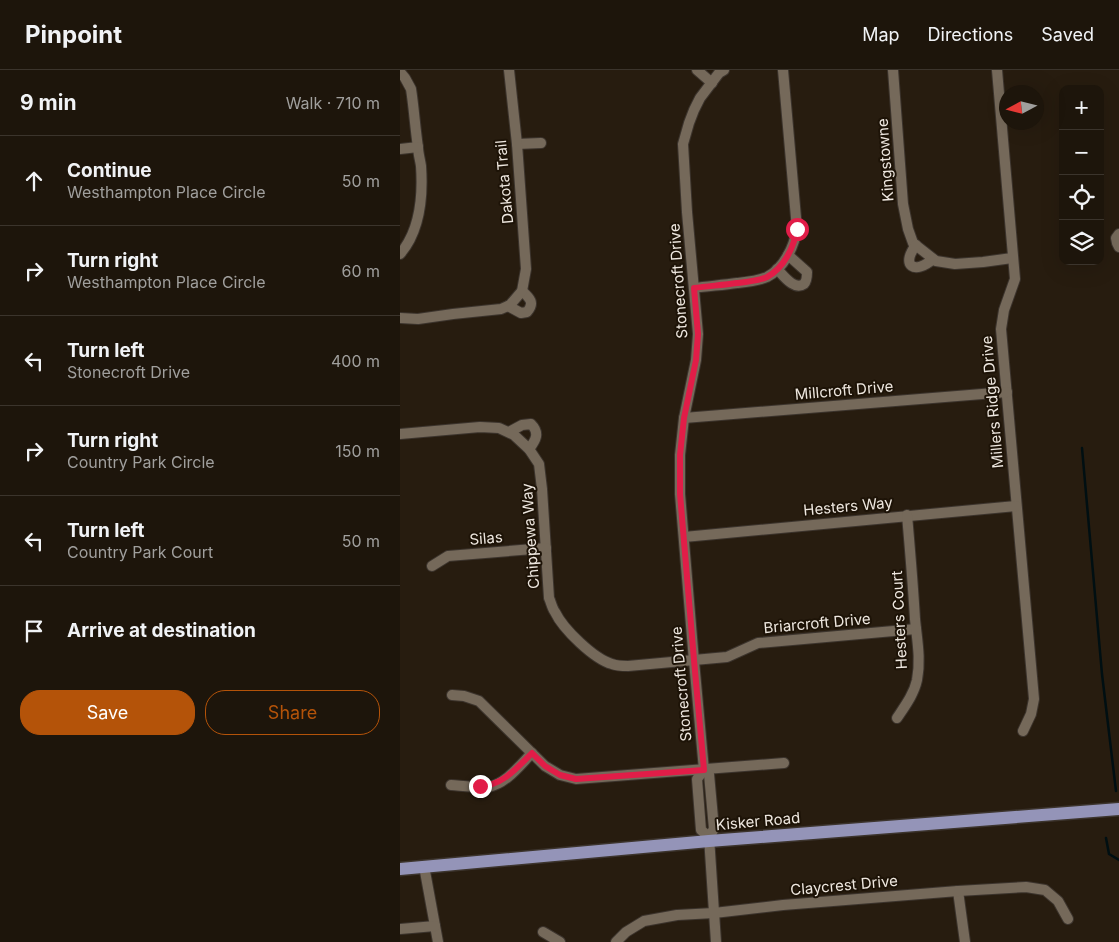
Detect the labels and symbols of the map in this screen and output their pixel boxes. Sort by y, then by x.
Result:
north arrow [999,85,1044,130]
street label: Kingstowne [873,118,897,202]
street label: Dakota Trail [491,139,517,225]
route start [786,218,809,241]
street label: Stonecroft Drive [665,223,691,339]
street label: Millers Ridge Drive [977,335,1007,469]
street label: Millcroft Drive [794,376,894,404]
street label: Chippewa Way [517,482,543,589]
street label: Hesters Way [802,493,894,519]
street label: Silas [469,527,503,549]
street label: Hesters Court [887,570,911,670]
street label: Briarcroft Drive [763,609,871,637]
street label: Stonecroft Drive [667,626,695,742]
route end [469,775,492,798]
street label: Kisker Road [715,808,801,834]
street label: Claycrest Drive [789,871,899,899]

